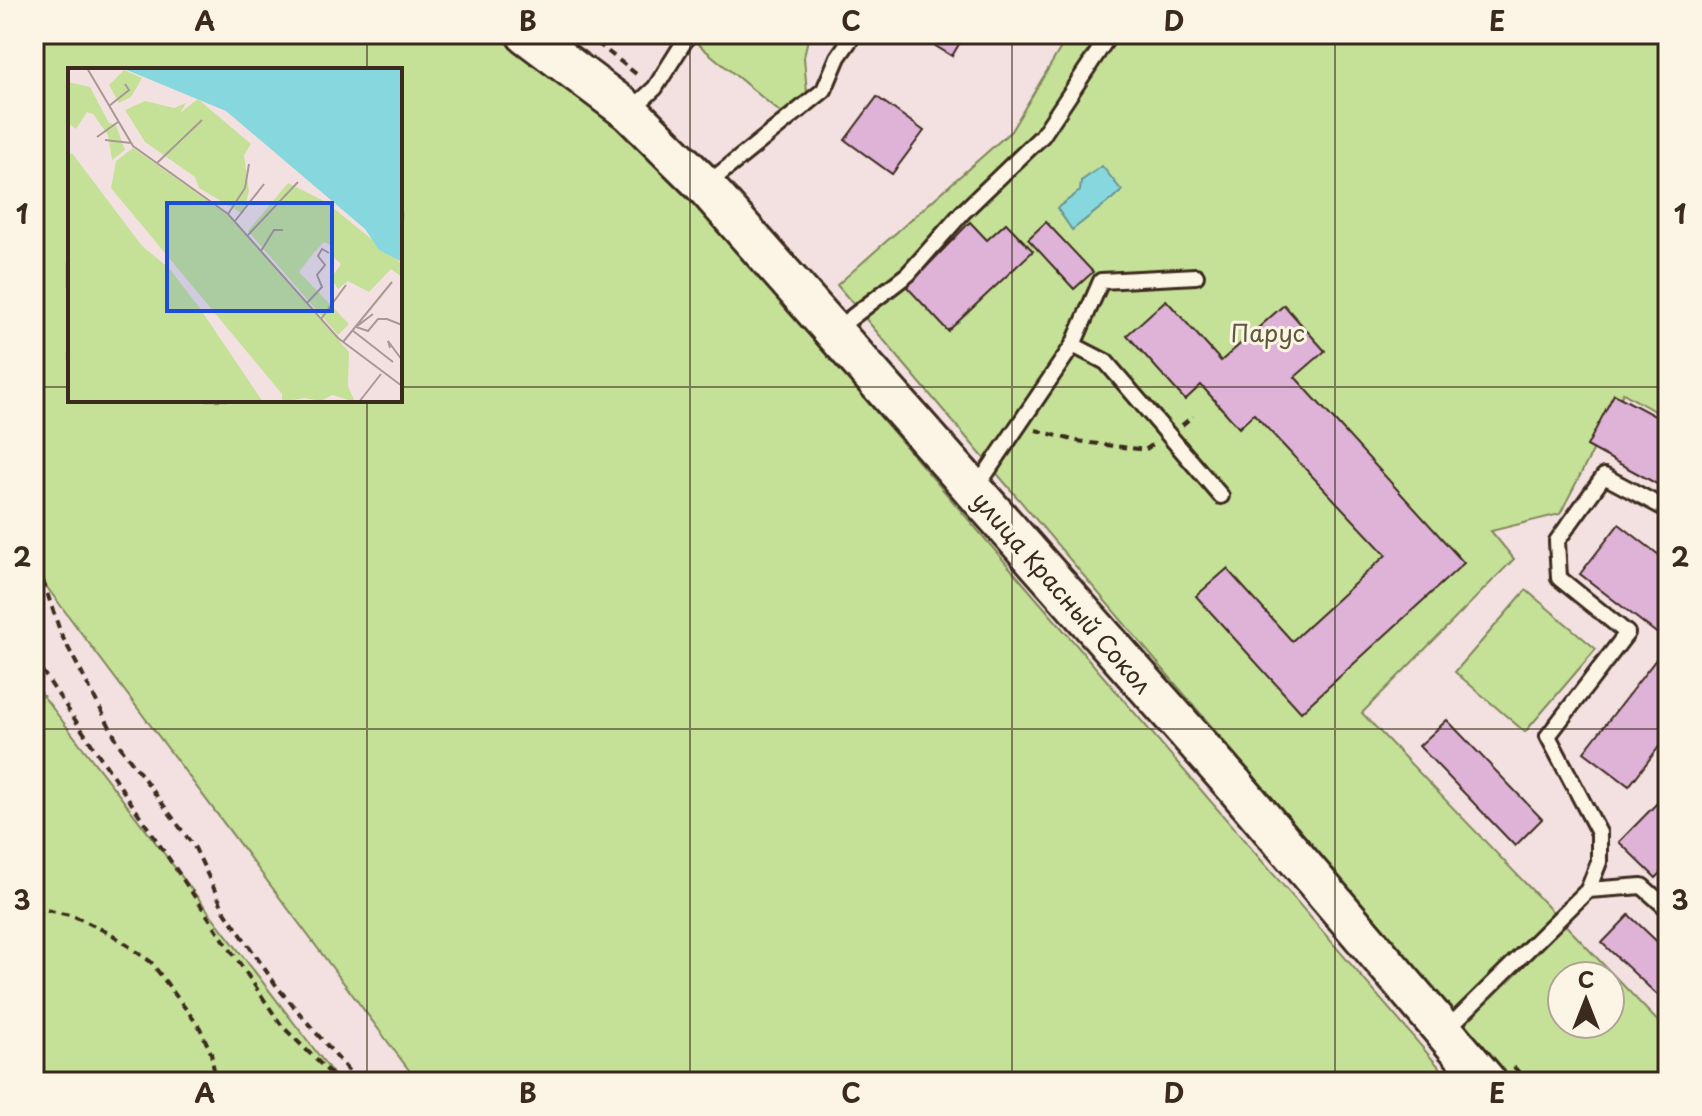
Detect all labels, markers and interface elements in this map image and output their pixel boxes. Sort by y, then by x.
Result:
text: A [195,1,215,40]
text: B [519,1,537,40]
text: C [841,1,861,40]
text: D [1164,1,1184,40]
text: E [1489,1,1505,40]
inset map [68,68,402,402]
text: 1 [16,194,28,233]
text: 1 [1674,194,1686,233]
park label: Парус [1231,314,1305,350]
street label: улица Красный Сокол [965,483,1161,701]
text: 2 [13,537,31,576]
text: 2 [1671,537,1689,576]
text: 3 [13,880,31,919]
text: 3 [1671,880,1689,919]
north arrow [1546,960,1626,1040]
text: С [1578,962,1594,995]
text: A [195,1073,215,1112]
text: B [519,1073,537,1112]
text: C [841,1073,861,1112]
text: D [1164,1073,1184,1112]
text: E [1489,1073,1505,1112]

